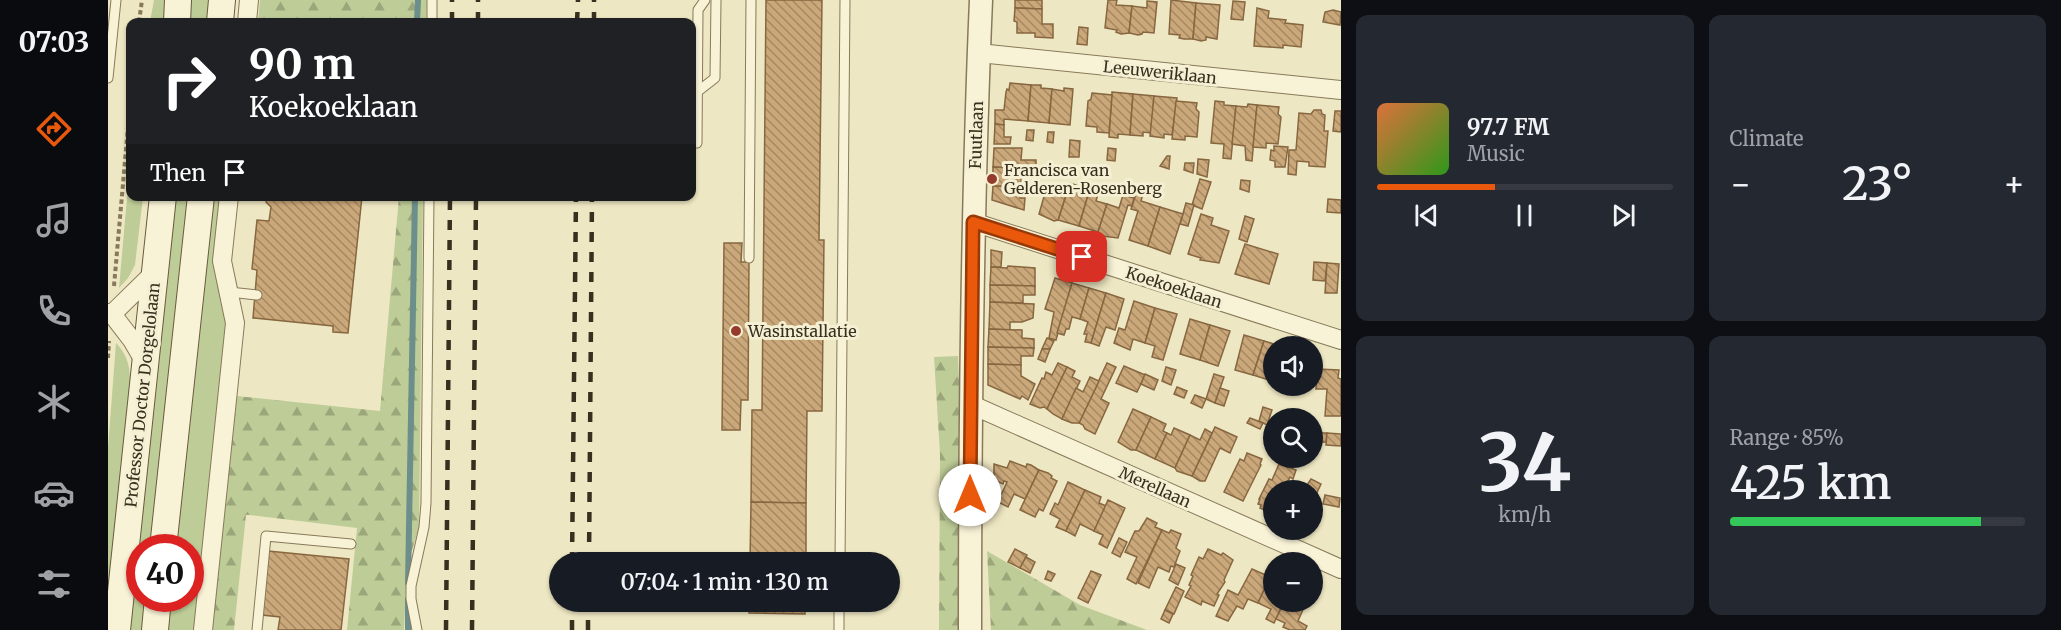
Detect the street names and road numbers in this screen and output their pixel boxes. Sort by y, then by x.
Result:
street label: Leeuweriklaan [1102,56,1218,88]
street label: Fuutlaan [965,100,987,170]
street label: Koekoeklaan [1123,262,1225,312]
street label: Professor Doctor Dorgelolaan [120,281,164,509]
street label: Merellaan [1116,462,1195,512]

